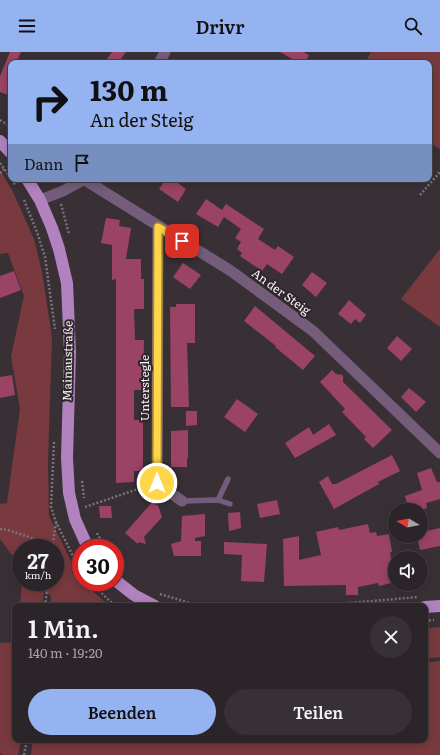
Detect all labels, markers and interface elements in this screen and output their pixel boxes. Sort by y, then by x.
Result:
text: Drivr [195,13,245,40]
icon: menu [16,15,38,37]
icon: search [402,15,424,37]
text: 130 m [90,68,168,110]
icon: right [24,76,76,128]
text: An der Steig [90,106,194,133]
text: Dann [24,152,63,175]
icon: arrive [71,152,93,174]
pin [165,224,199,258]
icon: arrive [171,230,193,252]
street label: An der Steig [248,264,315,319]
street label: Mainaustraße [57,321,77,401]
street label: Unterstegle [135,355,153,421]
position arrow [136,462,178,504]
north arrow [388,503,428,543]
map controls [388,503,428,591]
speed limit sign: 30 [72,539,124,591]
text: 27 [27,545,49,575]
button: sound [388,551,428,591]
text: km/h [25,567,51,582]
text: 1 Min. [28,610,99,645]
button: close [370,616,412,658]
text: 140 m · 19:20 [28,643,103,662]
button: Beenden [28,689,216,735]
button: Teilen [224,689,412,735]

